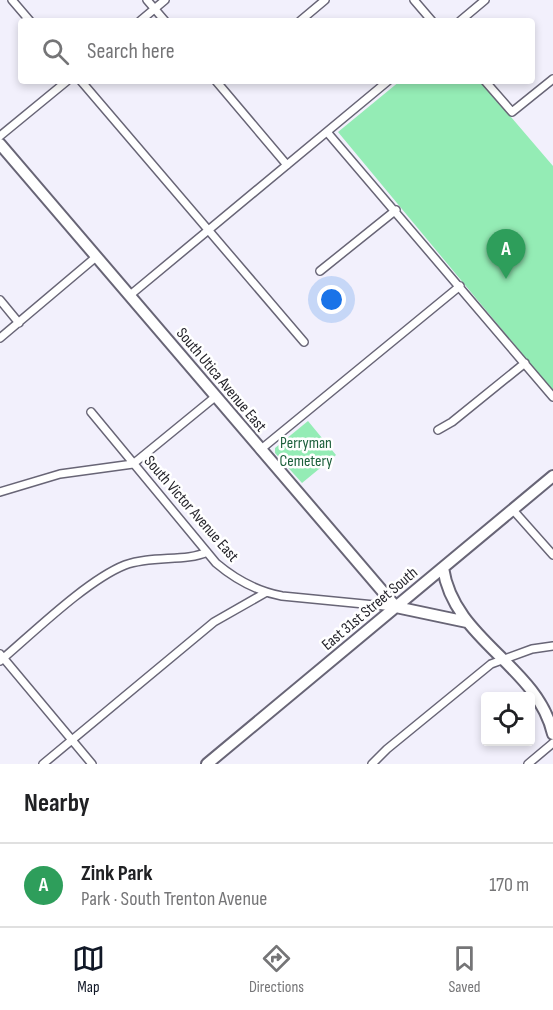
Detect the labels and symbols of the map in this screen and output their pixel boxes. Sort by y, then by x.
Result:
pin: A [486,230,526,279]
your location [317,285,346,314]
street label: South Utica Avenue East [172,324,270,436]
park label: Perryman Cemetery [280,434,332,471]
street label: South Victor Avenue East [140,452,242,566]
street label: East 31st Street South [318,563,422,655]

